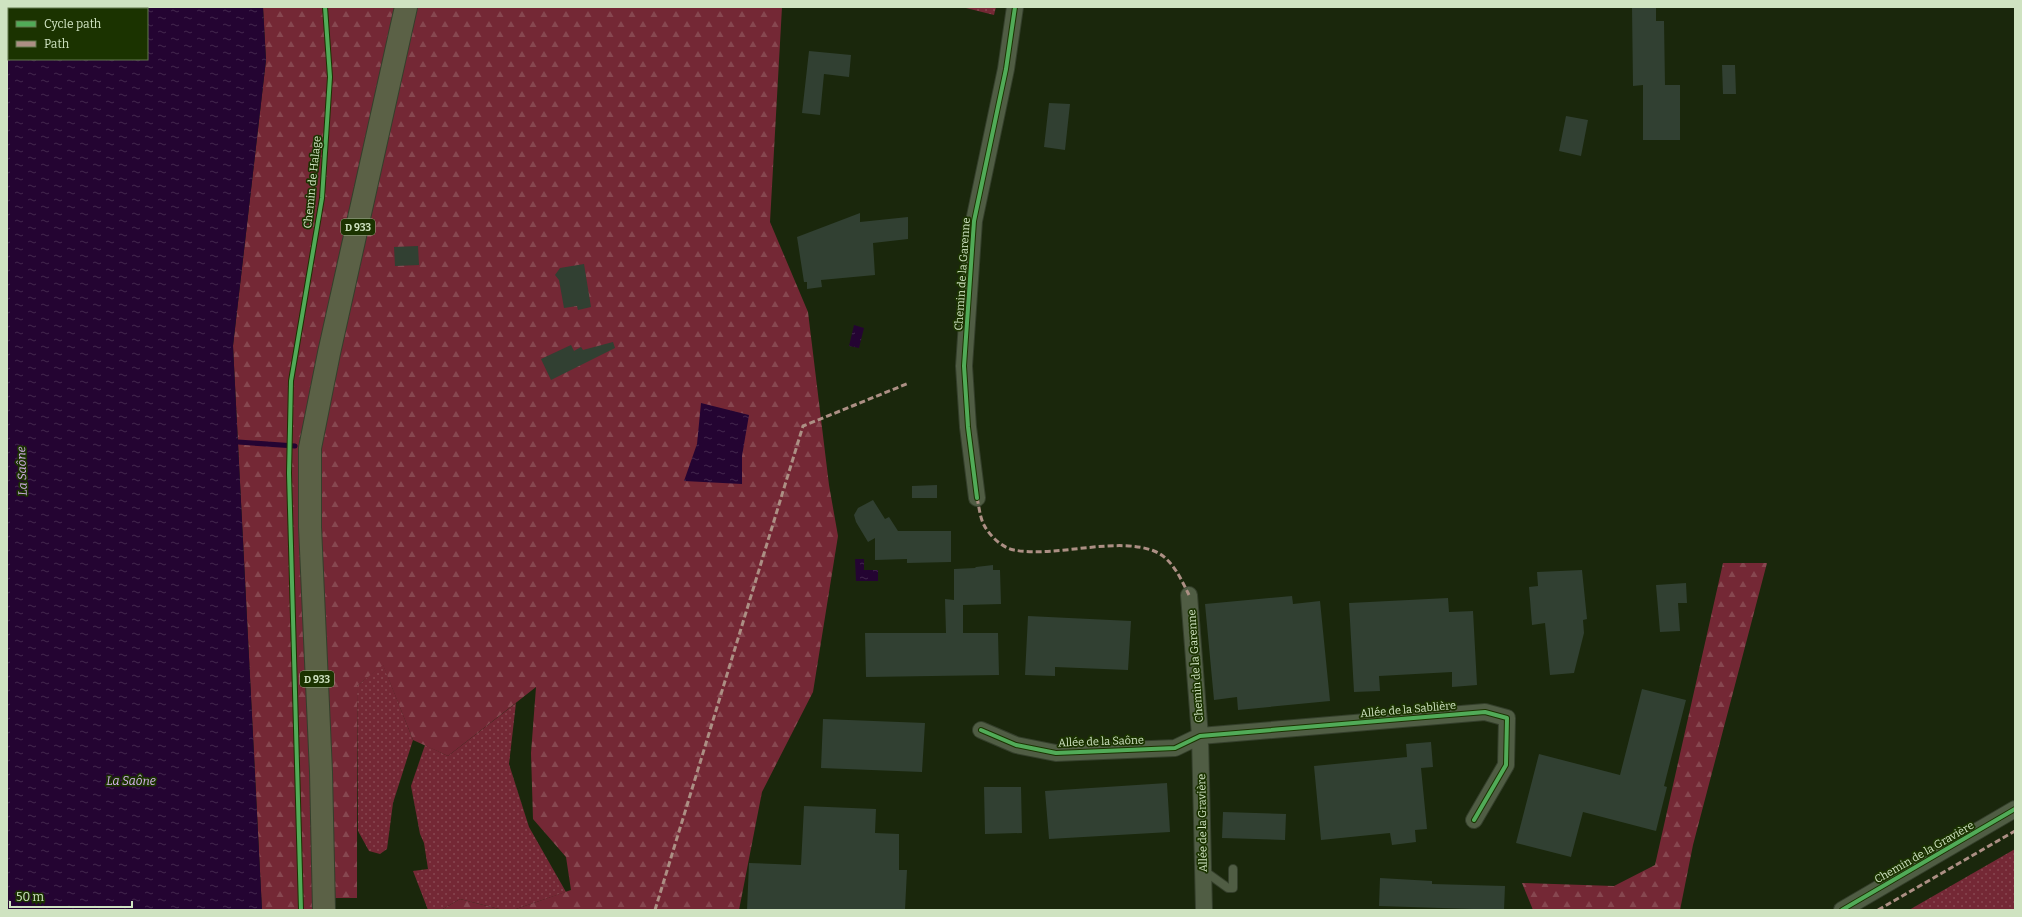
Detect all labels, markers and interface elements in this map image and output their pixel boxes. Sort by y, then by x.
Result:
legend [8,8,148,60]
text: Cycle path [44,17,102,31]
text: Path [44,37,70,51]
street label: Chemin de Halage [301,135,324,229]
street label: Chemin de la Garenne [952,217,973,331]
road number: D 933 [341,219,375,235]
water label: La Saône [14,446,30,496]
street label: Chemin de la Garenne [1185,609,1206,723]
road number: D 933 [300,671,334,687]
street label: Allée de la Sablière [1360,699,1456,720]
street label: Allée de la Saône [1058,734,1144,749]
water label: La Saône [106,774,156,788]
street label: Allée de la Gravière [1195,774,1210,872]
street label: Chemin de la Gravière [1872,819,1976,886]
scale bar [10,883,132,909]
text: 50 m [16,890,45,904]

